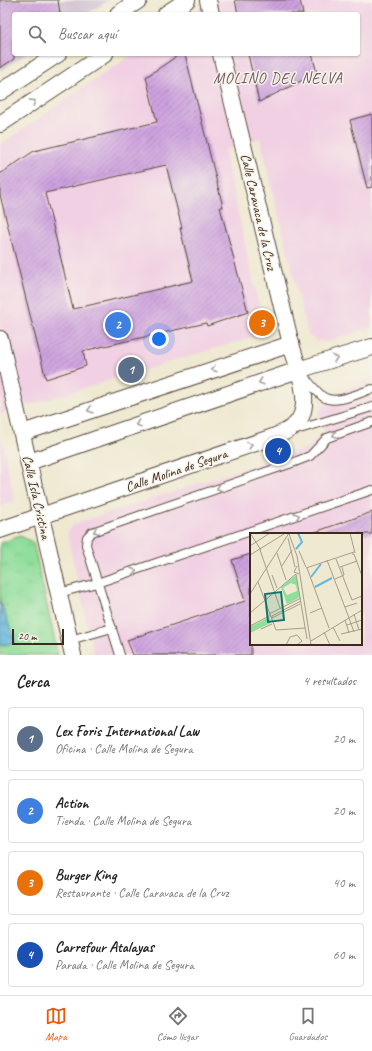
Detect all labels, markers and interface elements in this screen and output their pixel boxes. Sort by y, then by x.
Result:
search box [12,12,360,56]
icon: search [26,23,48,45]
text: Buscar aquí [58,25,117,44]
district label: MOLINO DEL NELVA [213,69,343,88]
one-way arrow [28,100,35,107]
street label: Calle Caravaca de la Cruz [237,152,281,274]
pin: 3 [249,308,275,338]
pin: 2 [105,310,131,340]
your location [149,329,169,349]
one-way arrow [331,354,338,363]
pin: 1 [118,355,144,385]
one-way arrow [210,365,217,373]
one-way arrow [258,378,265,386]
one-way arrow [87,405,94,414]
one-way arrow [135,420,142,428]
one-way arrow [332,430,339,439]
pin: 4 [265,436,291,466]
one-way arrow [246,441,253,450]
street label: Calle Molina de Segura [123,445,230,496]
street label: Calle Isla Cristina [19,453,55,542]
one-way arrow [216,483,223,492]
one-way arrow [293,512,300,520]
one-way arrow [93,526,101,534]
inset map [250,533,362,645]
one-way arrow [130,567,137,576]
scale bar [12,627,64,646]
text: 20 m [18,629,37,643]
text: Cerca [16,671,49,692]
text: 4 resultados [303,673,356,689]
text: Lex Foris International Law [55,722,199,741]
text: 1 [27,731,33,747]
text: 20 m [333,731,355,747]
text: Oficina · Calle Molina de Segura [55,741,193,757]
text: Action [55,794,88,813]
text: 2 [27,803,33,819]
text: 20 m [333,803,355,819]
text: Tienda · Calle Molina de Segura [55,813,191,829]
text: Burger King [55,866,116,885]
text: 3 [27,875,33,891]
text: 40 m [333,875,355,891]
text: Restaurante · Calle Caravaca de la Cruz [55,885,229,901]
text: Carrefour Atalayas [55,938,154,957]
text: 4 [27,947,33,963]
text: 60 m [333,947,355,963]
text: Parada · Calle Molina de Segura [55,957,194,973]
tab: Mapa [45,1005,67,1043]
tab: Cómo llegar [157,1005,199,1043]
tab: Guardados [288,1005,327,1043]

